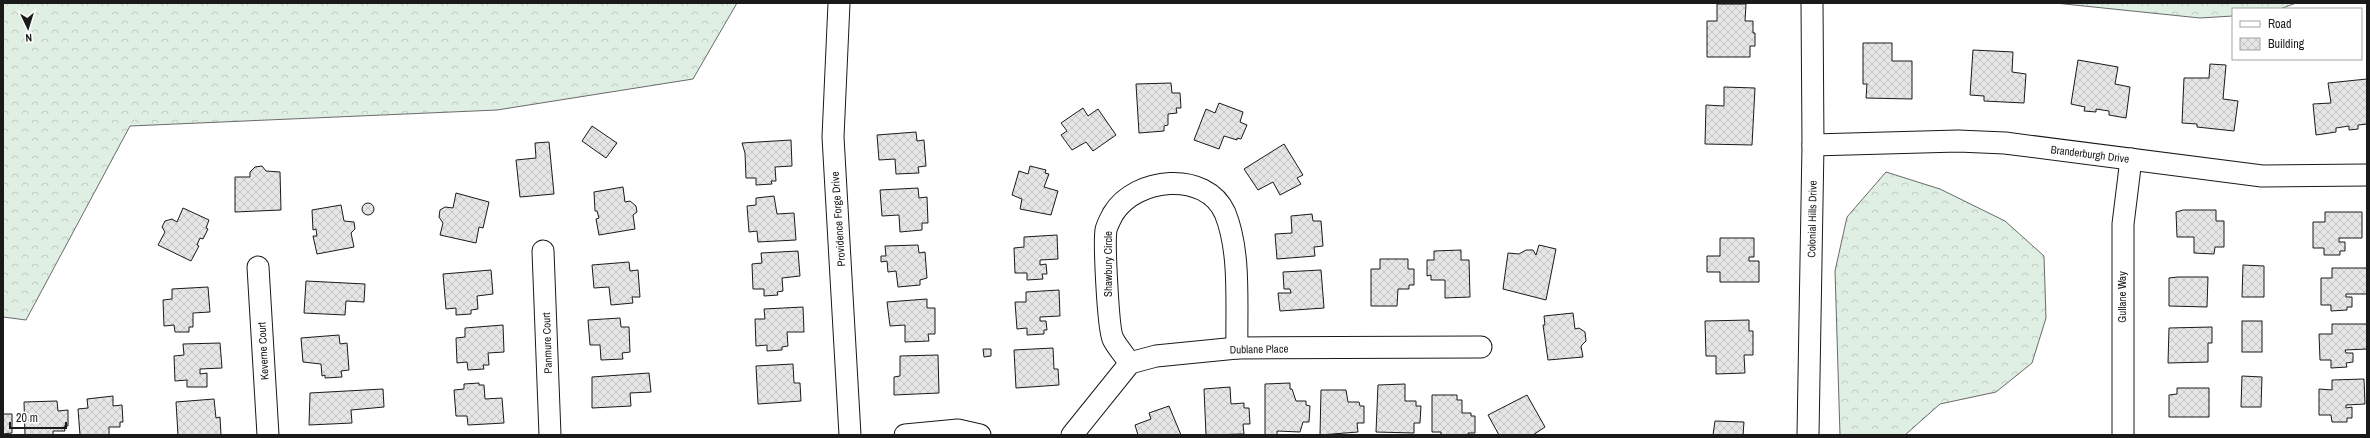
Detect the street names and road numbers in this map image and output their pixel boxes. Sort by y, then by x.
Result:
street label: Branderburgh Drive [2050,142,2130,166]
street label: Providence Forge Drive [828,171,848,267]
street label: Colonial Hills Drive [1804,180,1820,258]
street label: Shawbury Circle [1101,231,1115,297]
street label: Gullane Way [2115,271,2129,323]
street label: Panmure Court [539,312,555,374]
street label: Keverne Court [254,321,272,380]
street label: Dublane Place [1230,341,1288,357]

